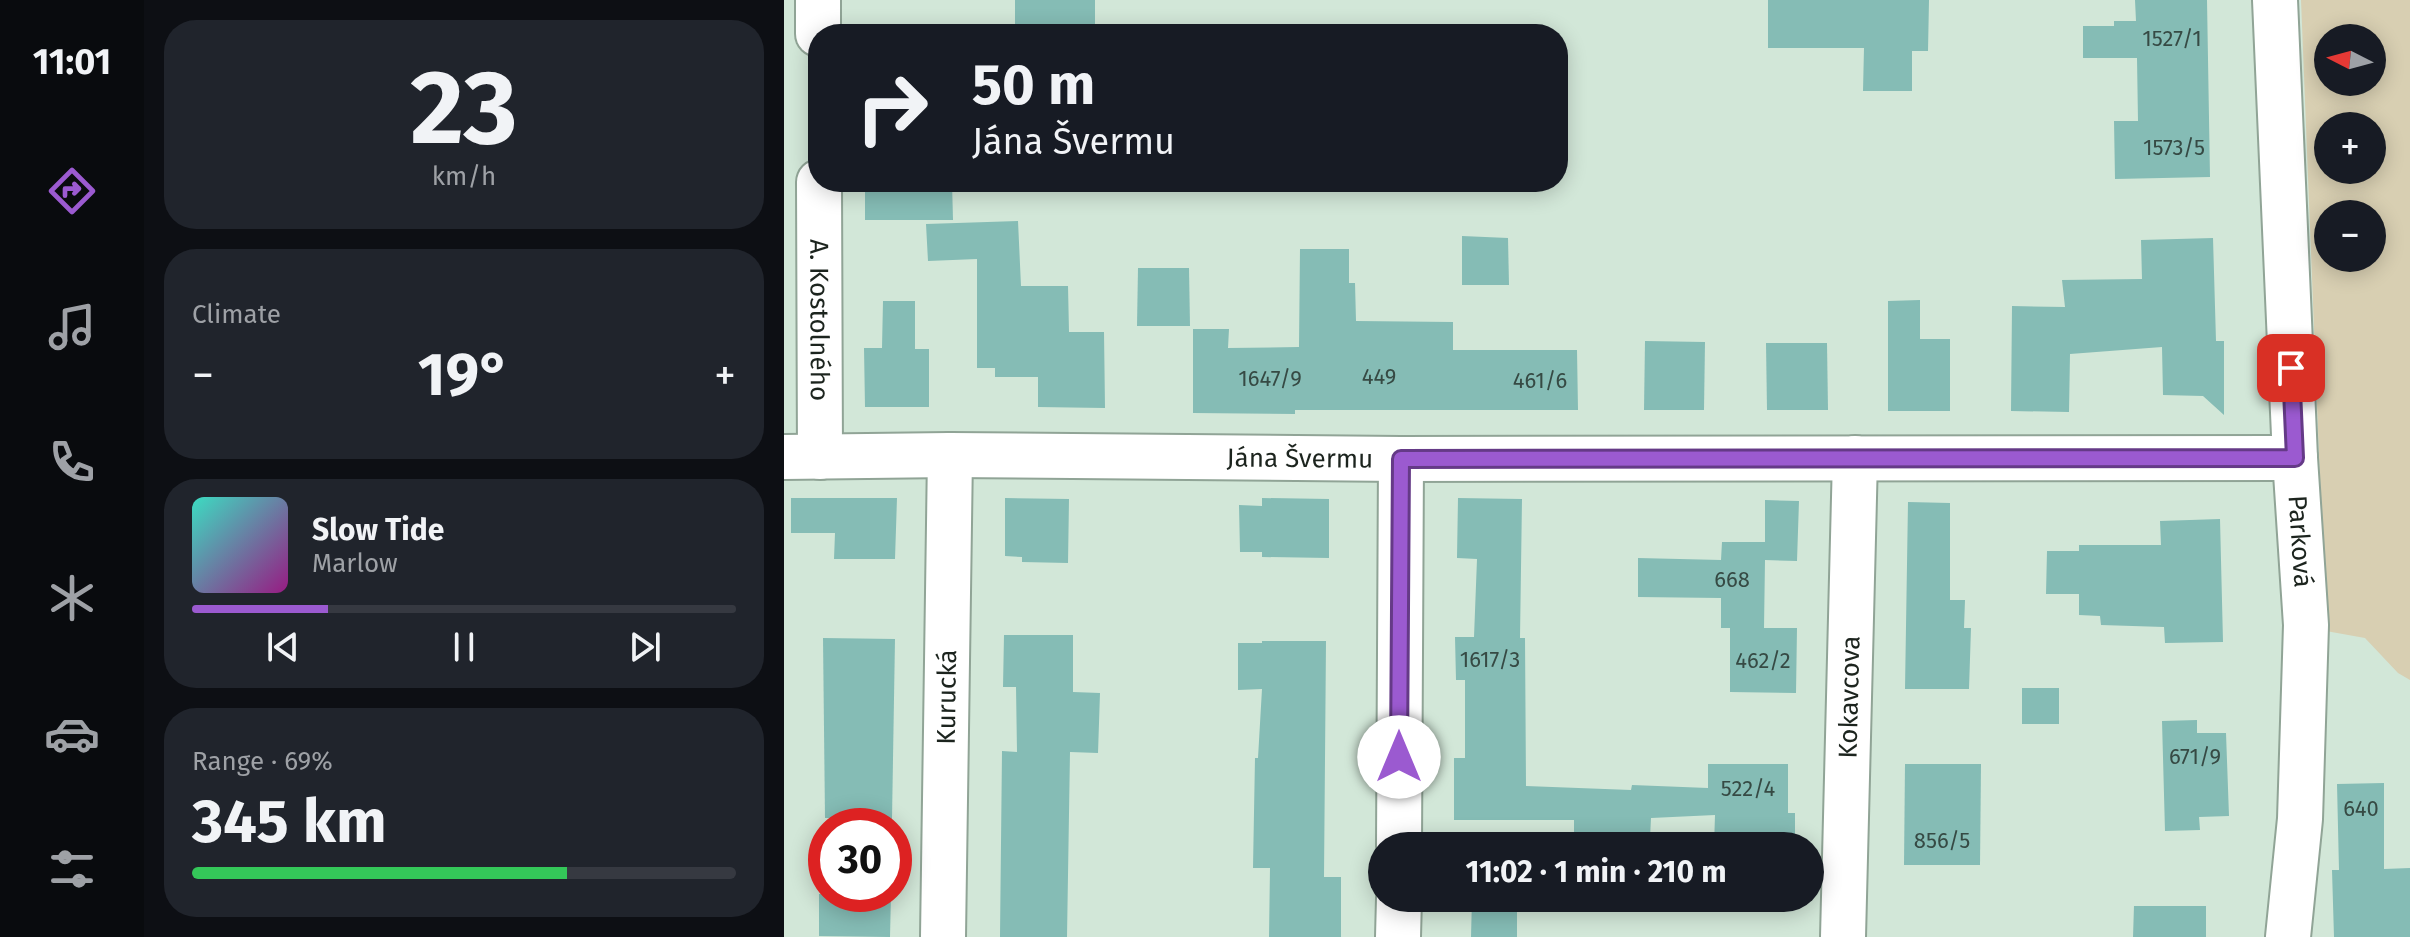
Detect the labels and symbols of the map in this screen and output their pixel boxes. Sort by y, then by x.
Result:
north arrow [2314,24,2386,96]
house number: 1527/1 [2142,25,2202,52]
house number: 1573/5 [2143,134,2205,161]
street label: A. Kostolného [804,239,835,401]
pin [2257,334,2325,402]
house number: 449 [1362,363,1396,390]
house number: 1647/9 [1238,365,1302,392]
house number: 461/6 [1513,367,1567,394]
street label: Jána Švermu [1227,441,1373,474]
street label: Parková [2282,494,2319,589]
house number: 668 [1714,566,1750,593]
street label: Kokavcova [1832,635,1866,759]
house number: 1617/3 [1460,646,1520,673]
house number: 462/2 [1735,647,1791,674]
street label: Kurucká [930,649,963,745]
position arrow [1357,715,1441,799]
house number: 671/9 [2169,743,2221,770]
house number: 522/4 [1721,775,1776,802]
house number: 640 [2343,795,2379,822]
speed limit sign: 30 [808,808,912,912]
house number: 856/5 [1914,827,1970,854]

